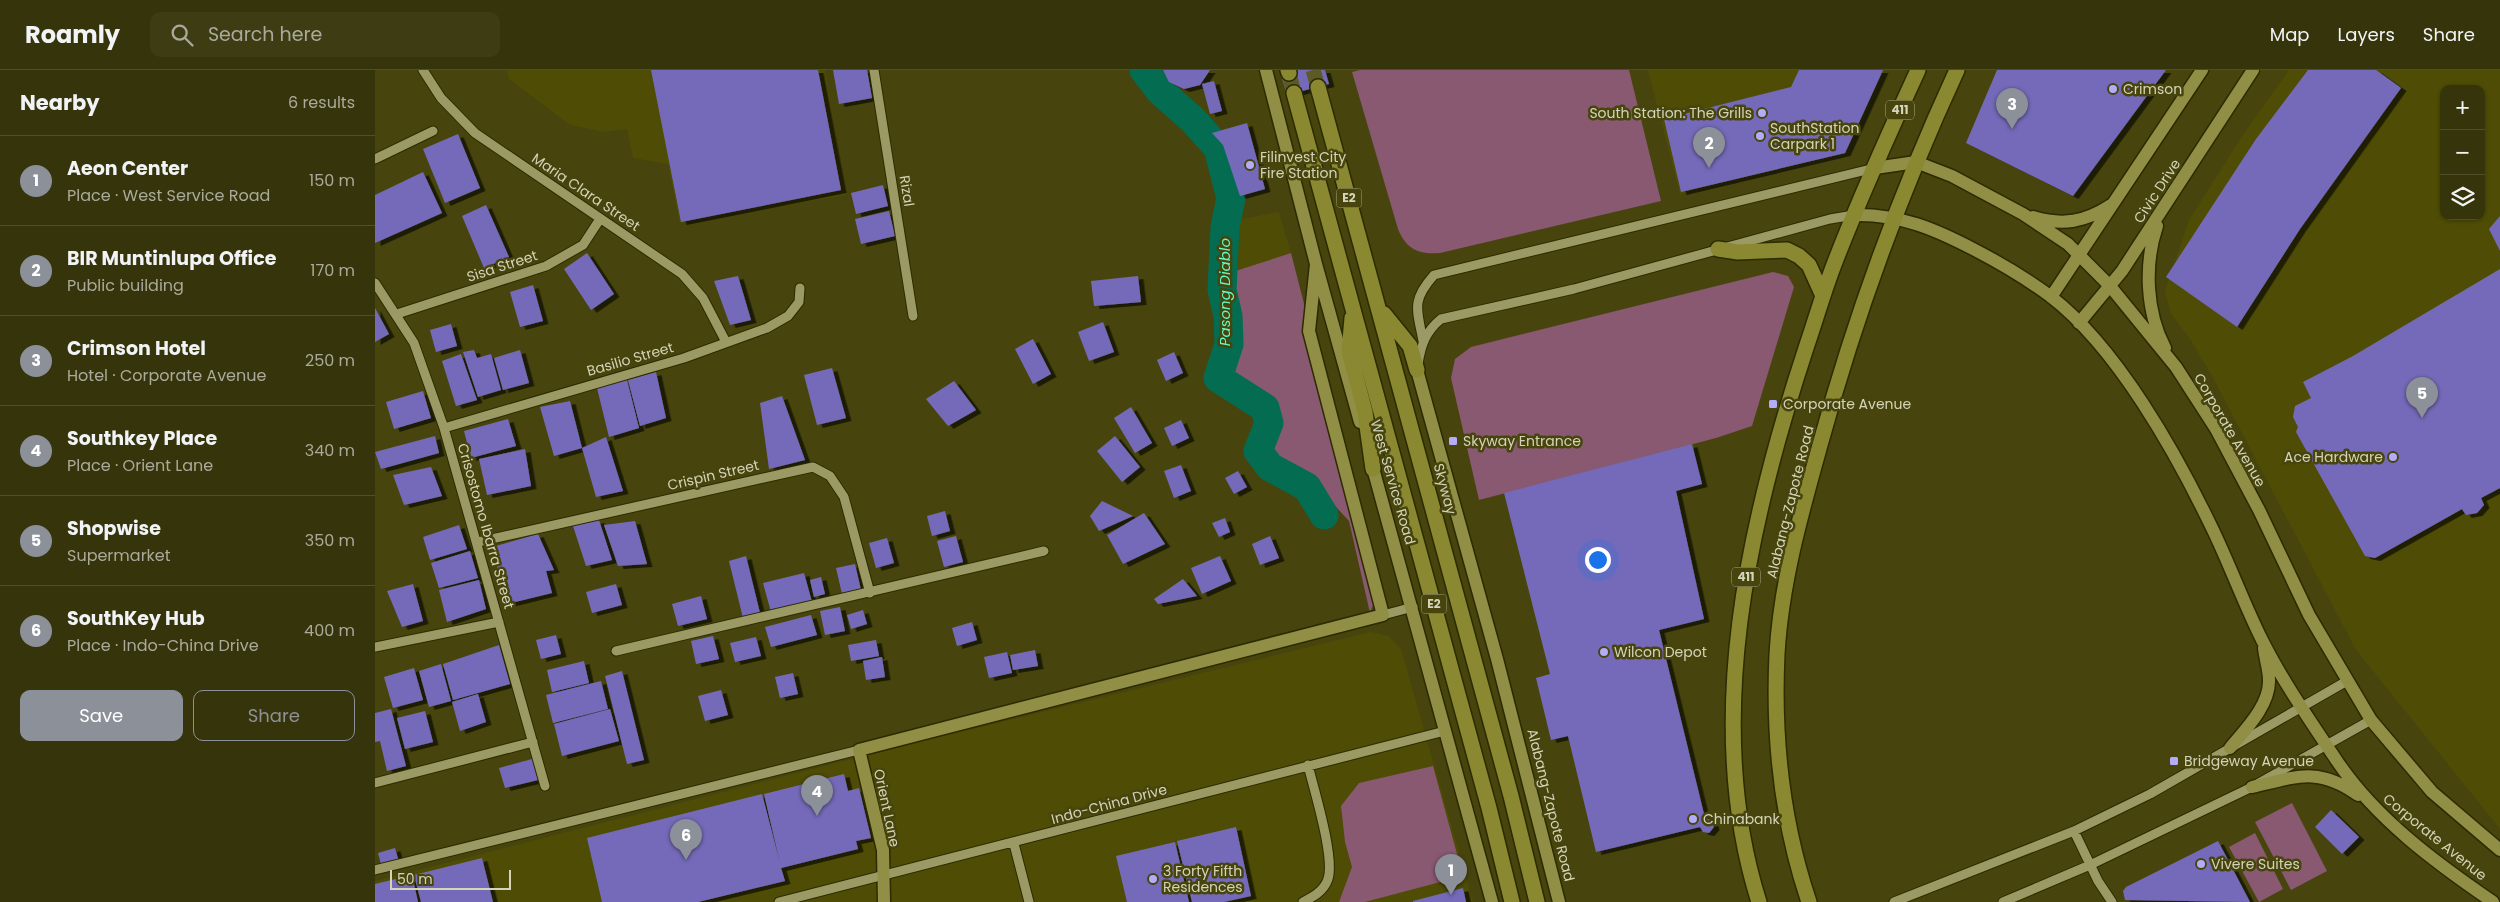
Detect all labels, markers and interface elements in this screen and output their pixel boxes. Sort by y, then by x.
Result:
search box [150,12,500,57]
text: Roamly [25,18,120,51]
icon: search [168,21,196,49]
text: Search here [208,21,322,48]
text: Map [2270,22,2310,47]
text: Layers [2338,22,2395,47]
text: Share [2423,22,2475,47]
place label: Crimson [2123,79,2182,99]
marker: Crimson [2107,83,2119,95]
map controls [2440,85,2485,220]
button: + [2440,85,2485,130]
text: Nearby [20,88,100,117]
pin: 3 [1996,88,2028,129]
text: 6 results [288,91,355,114]
road number: 411 [1886,100,1914,120]
place label: South Station: The Grills [1589,103,1752,123]
marker: South Station: The Grills [1756,107,1768,119]
place label: SouthStation Carpark 1 [1770,118,1859,154]
pin: 2 [1693,127,1725,168]
marker: SouthStation Carpark 1 [1754,130,1766,142]
button: − [2440,130,2485,175]
place label: Filinvest City Fire Station [1260,147,1346,183]
street label: Maria Clara Street [528,148,644,236]
text: Aeon Center [67,155,188,182]
street label: Civic Drive [2129,155,2185,227]
marker: Filinvest City Fire Station [1244,159,1256,171]
text: 1 [33,169,39,192]
text: 150 m [309,169,355,192]
street label: Rizal [895,174,919,208]
button: layers [2440,175,2485,220]
text: Place · West Service Road [67,184,270,207]
road number: E2 [1337,189,1361,208]
water label: Pasong Diablo [1214,238,1235,346]
text: BIR Muntinlupa Office [67,245,276,272]
street label: Sisa Street [464,245,540,287]
text: 2 [31,259,41,282]
text: 170 m [310,259,355,282]
text: Public building [67,274,184,297]
text: Crimson Hotel [67,335,206,362]
street label: Basilio Street [584,337,676,381]
text: 3 [31,349,41,372]
text: 250 m [305,349,355,372]
text: Hotel · Corporate Avenue [67,364,266,387]
street label: Corporate Avenue [2189,369,2271,491]
pin: 5 [2406,377,2438,418]
place label: Corporate Avenue [1783,394,1912,414]
marker: Corporate Avenue [1767,398,1779,410]
street label: West Service Road [1366,417,1420,547]
street label: Alabang-Zapote Road [1761,424,1819,580]
text: Southkey Place [67,425,217,452]
place label: Skyway Entrance [1463,431,1581,451]
marker: Skyway Entrance [1447,435,1459,447]
text: 4 [31,439,41,462]
text: 340 m [305,439,355,462]
street label: Crisostomo Ibarra Street [453,441,519,611]
place label: Ace Hardware [2284,447,2383,467]
marker: Ace Hardware [2387,451,2399,463]
text: Place · Orient Lane [67,454,213,477]
street label: Crispin Street [665,455,761,495]
street label: Skyway [1429,461,1461,517]
text: Shopwise [67,515,161,542]
text: 5 [31,529,41,552]
text: 350 m [305,529,355,552]
text: Supermarket [67,544,171,567]
your location [1585,547,1611,573]
road number: 411 [1732,568,1760,586]
road number: E2 [1421,594,1447,614]
text: SouthKey Hub [67,605,205,632]
text: 6 [31,619,41,642]
text: 400 m [304,619,355,642]
text: Place · Indo-China Drive [67,634,259,657]
place label: Wilcon Depot [1614,642,1707,662]
marker: Wilcon Depot [1598,646,1610,658]
button: Save [20,690,183,741]
button: Share [193,690,355,741]
street label: Alabang-Zapote Road [1522,727,1580,883]
place label: Bridgeway Avenue [2184,751,2314,771]
marker: Bridgeway Avenue [2168,755,2180,767]
street label: Orient Lane [869,767,905,849]
pin: 4 [801,775,833,816]
street label: Indo-China Drive [1049,779,1169,829]
street label: Corporate Avenue [2379,789,2491,885]
place label: Chinabank [1703,809,1781,829]
marker: Chinabank [1687,813,1699,825]
pin: 6 [670,819,702,860]
pin: 1 [1435,854,1467,895]
place label: Vivere Suites [2211,854,2300,874]
marker: Vivere Suites [2195,858,2207,870]
place label: 3 Forty Fifth Residences [1163,861,1243,897]
scale bar [390,867,511,890]
text: 50 m [397,869,433,889]
marker: 3 Forty Fifth Residences [1147,873,1159,885]

